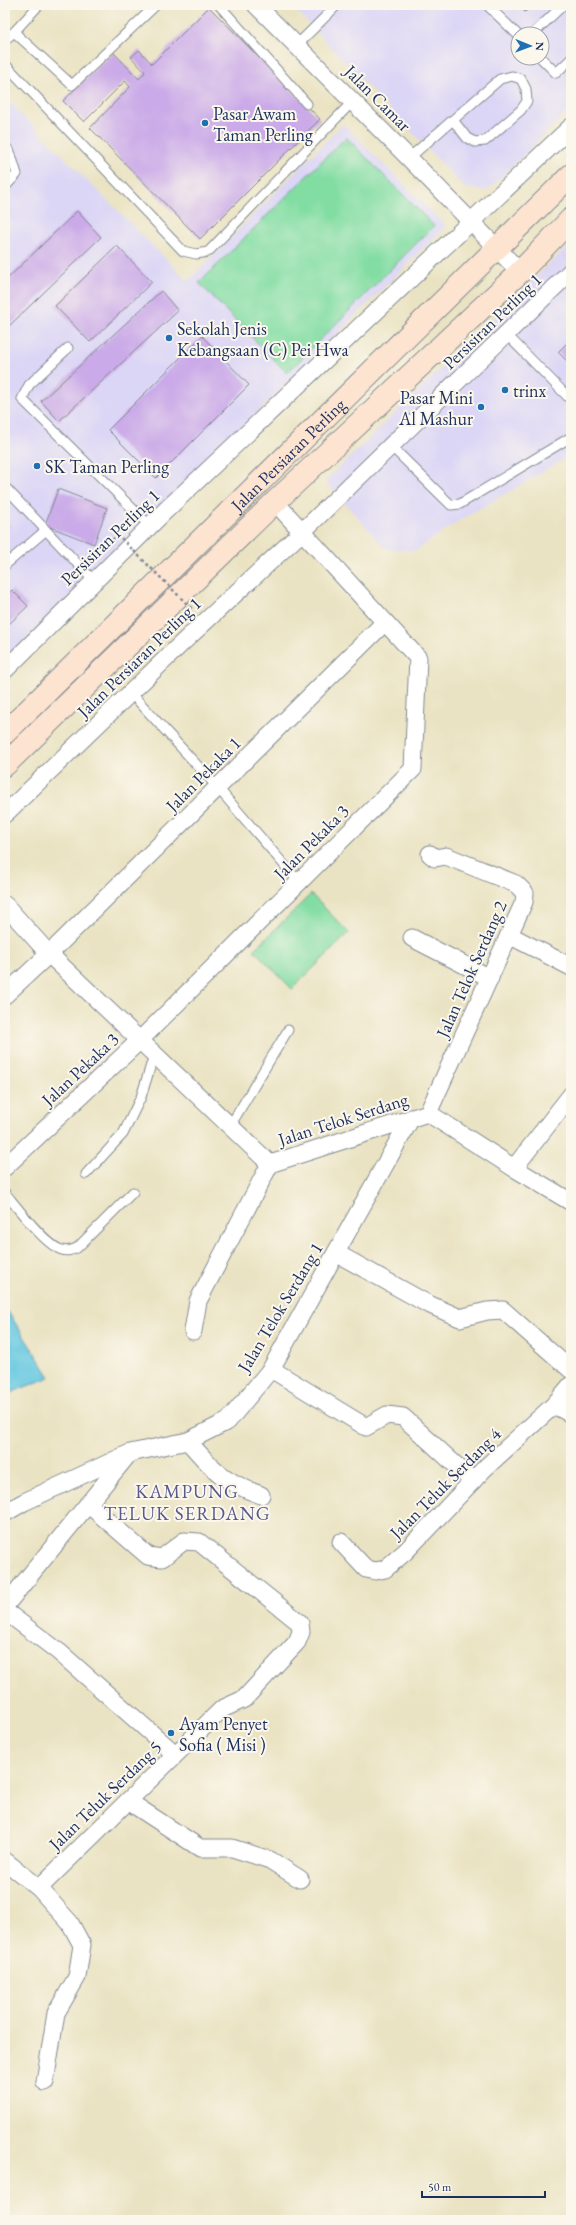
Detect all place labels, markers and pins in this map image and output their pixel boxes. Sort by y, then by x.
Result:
place label: Pasar Awam Taman Perling [213,102,313,146]
marker: Pasar Awam Taman Perling [200,118,210,128]
place label: Sekolah Jenis Kebangsaan (C) Pei Hwa [177,317,349,361]
marker: Sekolah Jenis Kebangsaan (C) Pei Hwa [164,333,174,343]
place label: trinx [513,379,547,402]
marker: trinx [500,385,510,395]
place label: Pasar Mini Al Mashur [398,386,474,430]
marker: Pasar Mini Al Mashur [476,402,486,412]
place label: SK Taman Perling [45,455,169,478]
marker: SK Taman Perling [32,461,42,471]
place label: Ayam Penyet Sofia ( Misi ) [178,1712,268,1756]
marker: Ayam Penyet Sofia ( Misi ) [166,1728,176,1738]

